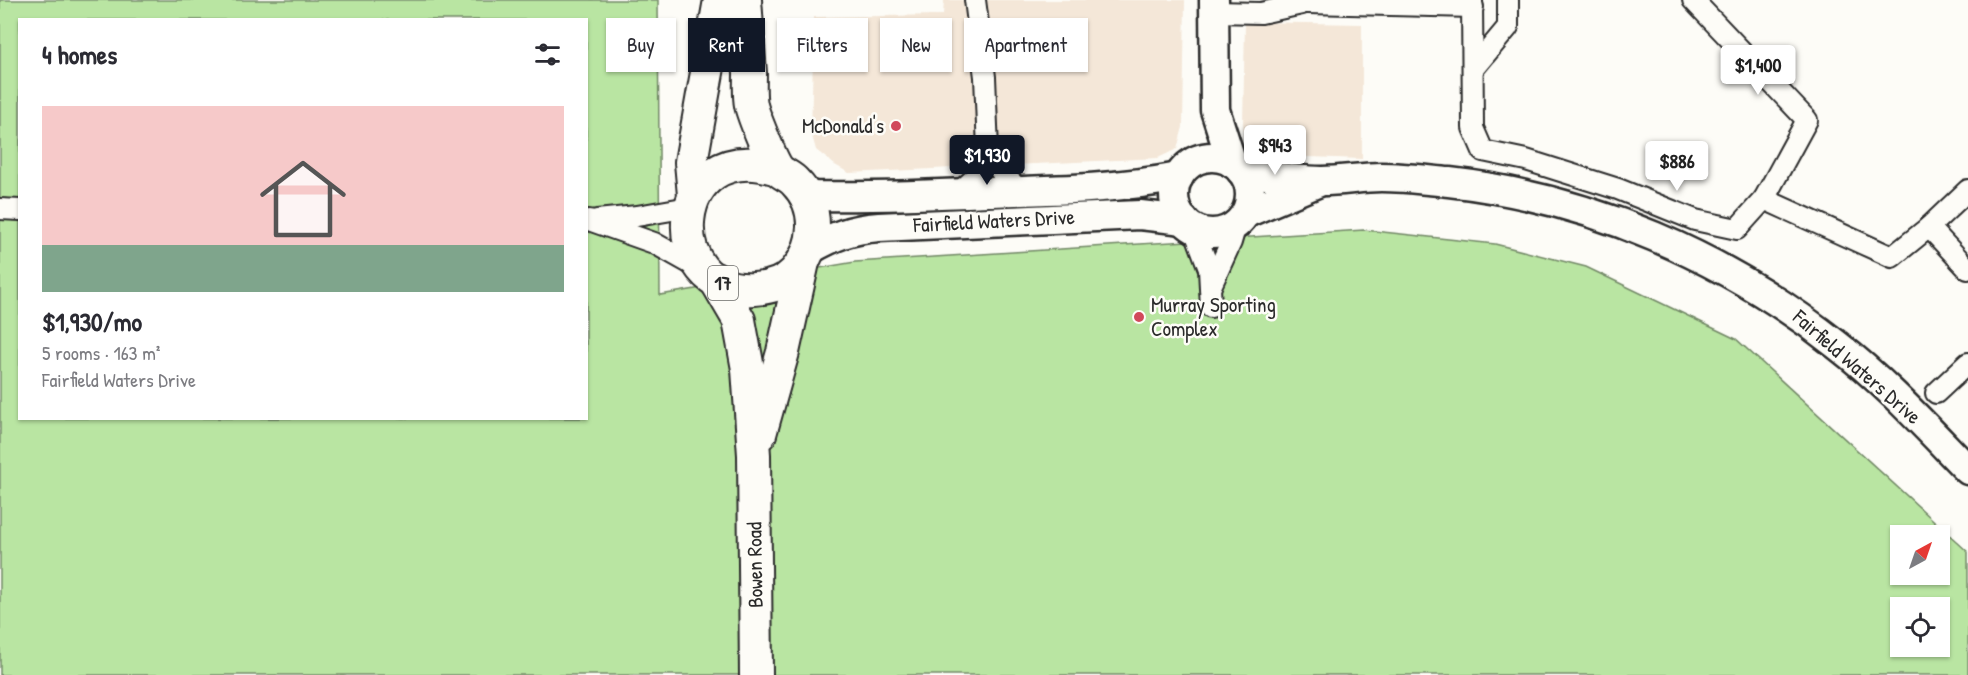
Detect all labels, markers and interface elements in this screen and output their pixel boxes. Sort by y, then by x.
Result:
chip: Buy [606,18,676,72]
chip: Rent [688,18,765,72]
chip: Filters [777,18,868,72]
chip: New [880,18,952,72]
chip: Apartment [964,18,1088,72]
text: 4 homes [42,37,117,72]
icon: filters [531,38,564,71]
pin: $1,400 [1709,45,1807,96]
text: $1,400 [1735,51,1781,78]
place label: McDonald's [802,111,884,140]
marker: McDonald's [889,119,903,133]
pin: $943 [1239,125,1311,176]
text: $943 [1258,131,1292,158]
pin: $1,930 [938,135,1036,186]
text: $1,930 [964,141,1010,168]
pin: $886 [1641,141,1713,192]
icon: home [249,145,357,253]
text: $886 [1659,147,1695,174]
street label: Fairfield Waters Drive [912,202,1075,239]
road number: 17 [708,266,738,300]
place label: Murray Sporting Complex [1151,290,1276,343]
street label: Fairfield Waters Drive [1786,302,1928,431]
text: $1,930/mo [42,304,142,339]
marker: Murray Sporting Complex [1132,310,1146,324]
text: 5 rooms · 163 m² [42,339,160,366]
text: Fairfield Waters Drive [42,366,196,393]
street label: Bowen Road [739,522,770,608]
north arrow [1890,525,1950,585]
map controls [1890,525,1950,657]
button: locate [1890,597,1950,657]

